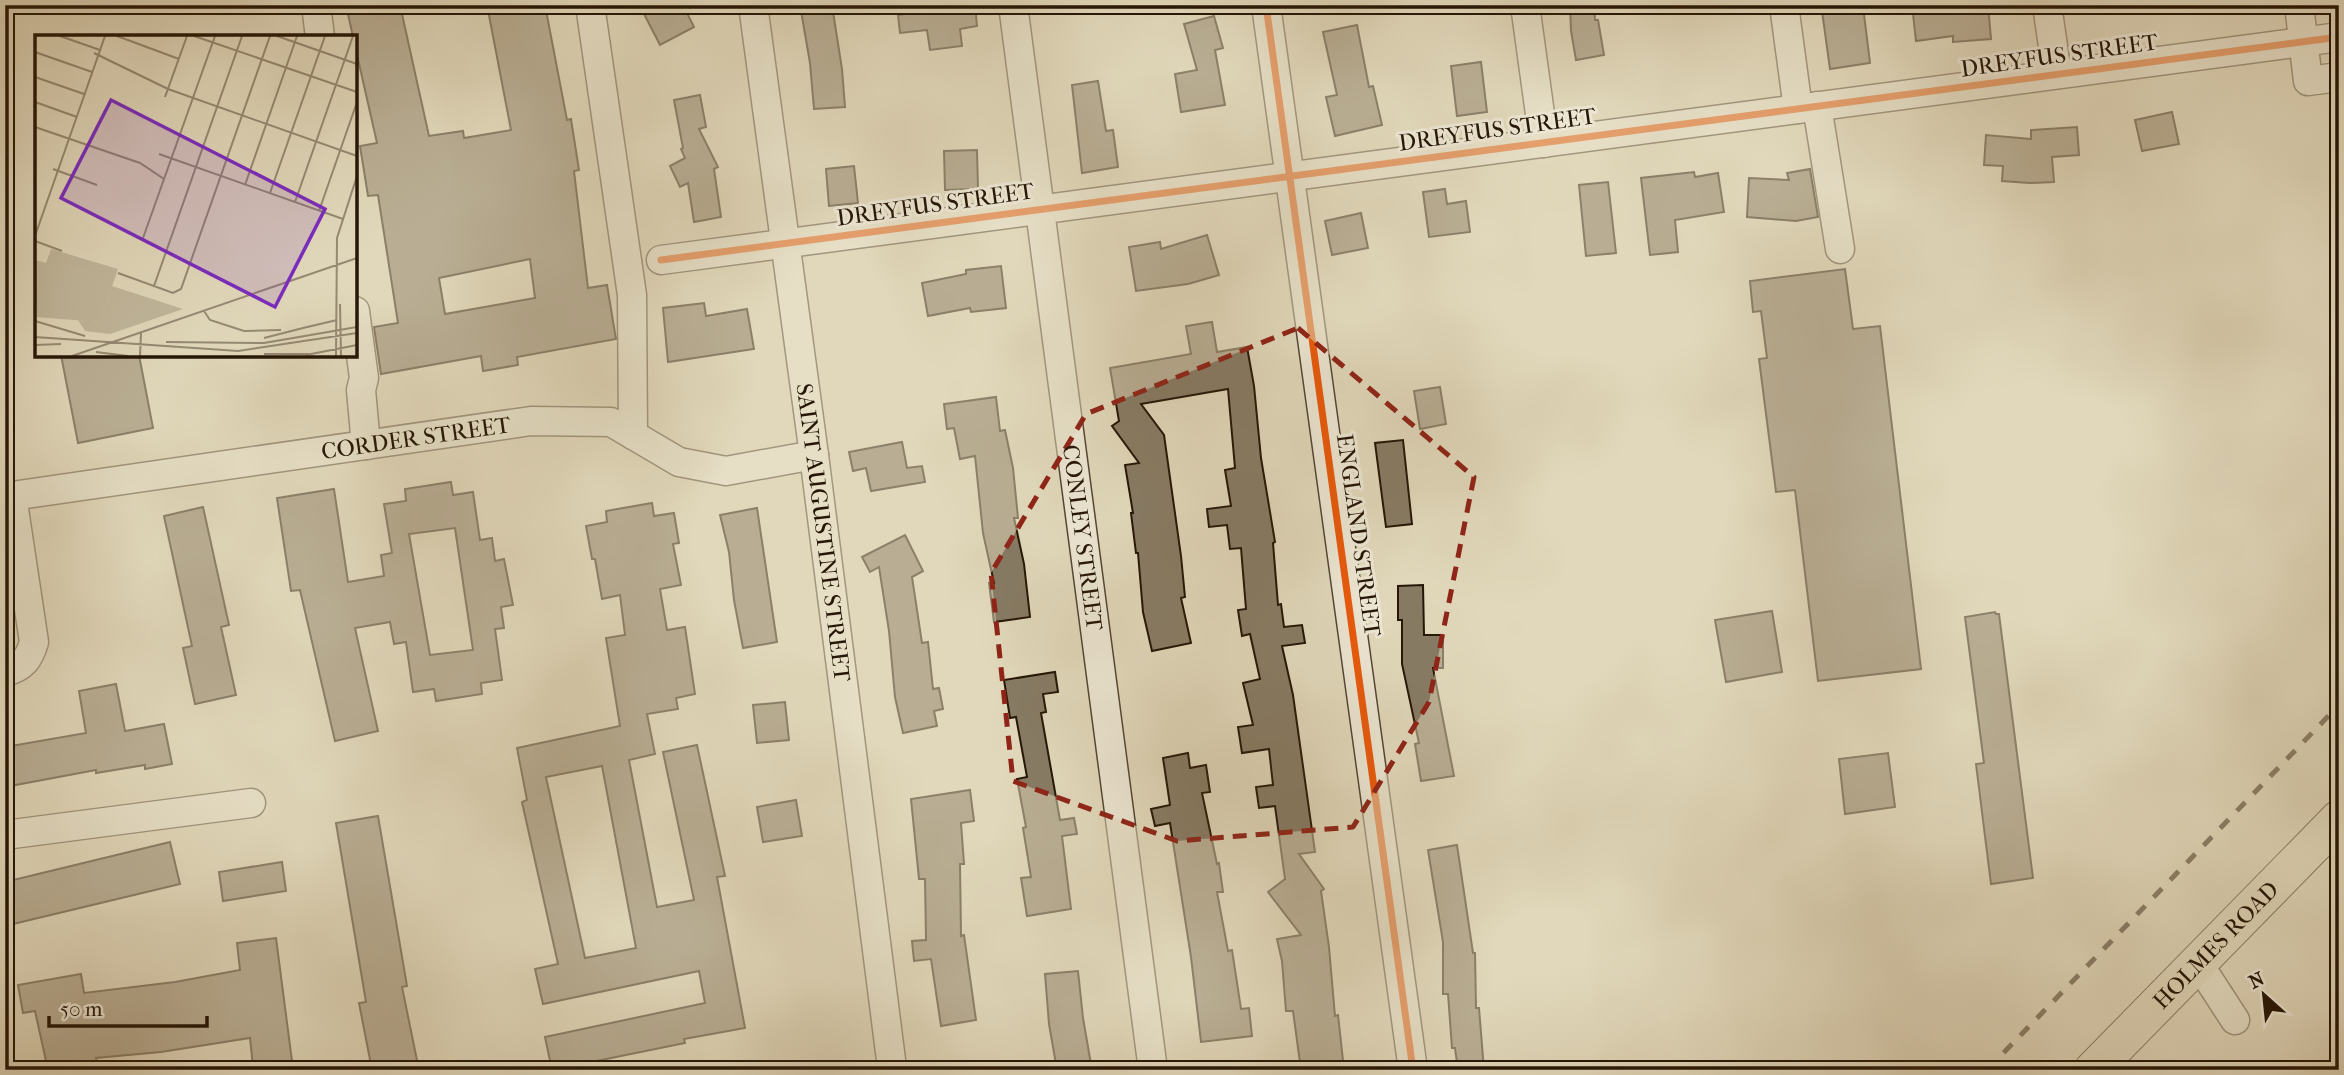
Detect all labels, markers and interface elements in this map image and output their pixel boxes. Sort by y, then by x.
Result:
street label: DREYFUS STREET [1959,28,2160,83]
inset map [35,35,357,357]
street label: DREYFUS STREET [1397,102,1598,157]
street label: DREYFUS STREET [835,177,1036,232]
street label: SAINT AUGUSTINE STREET [790,382,856,684]
street label: CORDER STREET [319,411,513,465]
street label: ENGLAND STREET [1331,432,1386,639]
street label: CONLEY STREET [1057,443,1108,632]
street label: HOLMES ROAD [2147,876,2284,1015]
north arrow [2228,960,2298,1030]
text: N [2245,967,2269,994]
scale bar [49,984,206,1028]
text: 50 m [60,997,103,1021]

